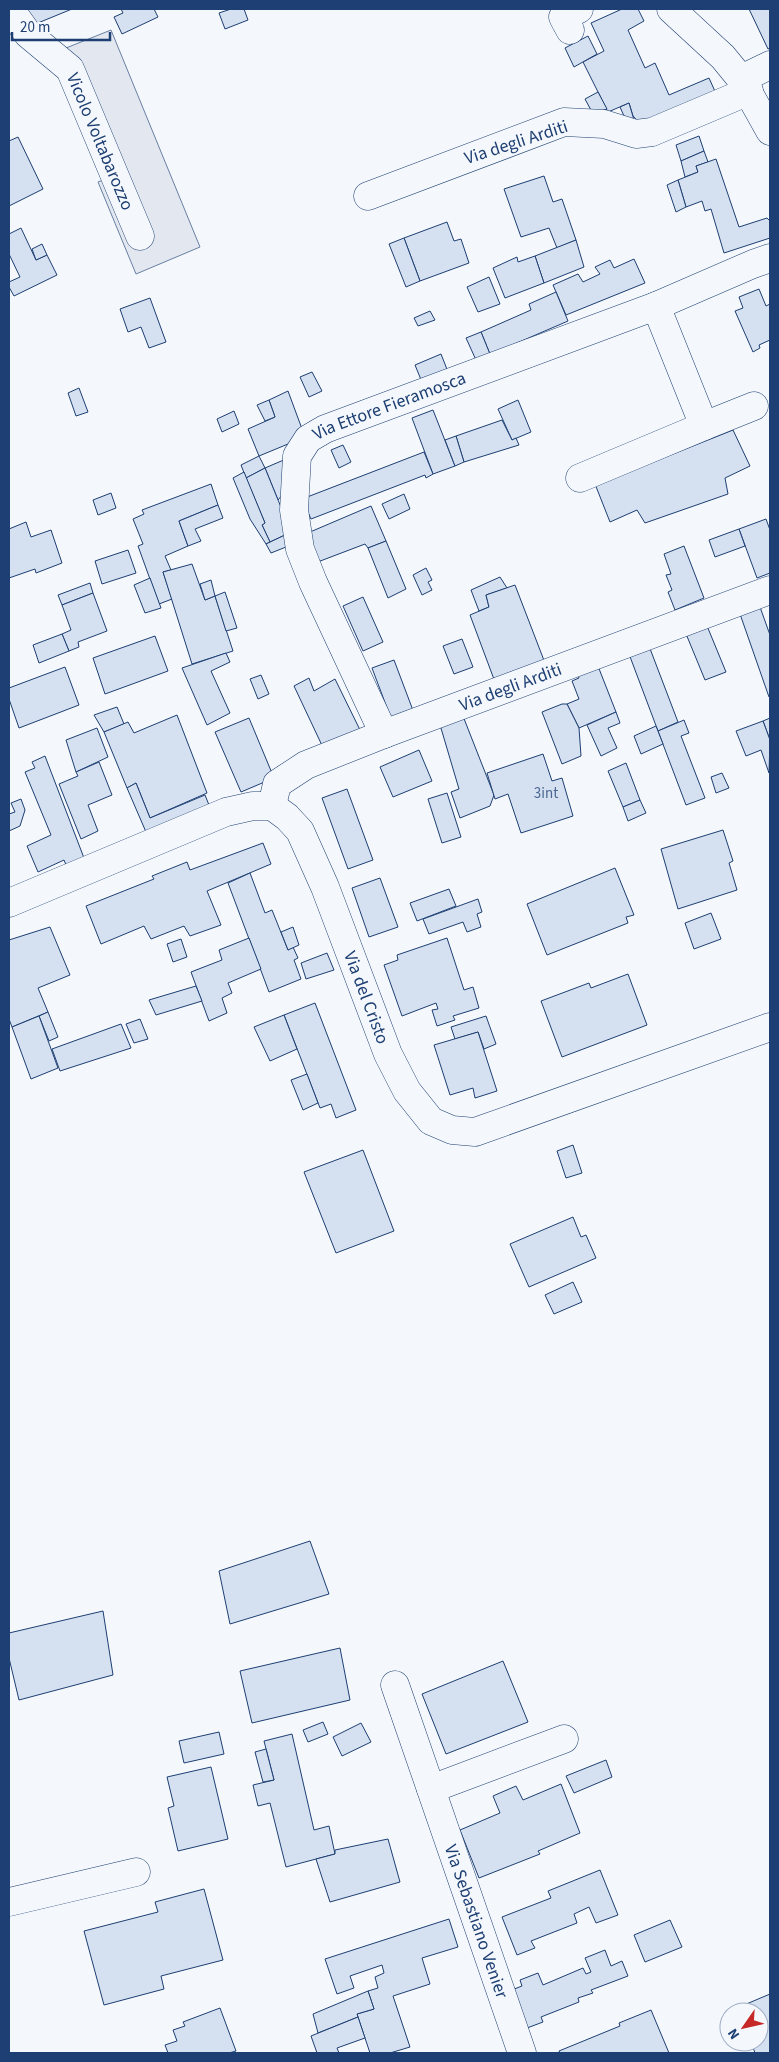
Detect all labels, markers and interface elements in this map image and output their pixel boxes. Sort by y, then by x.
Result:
scale bar [12,10,110,42]
text: 20 m [20,17,50,38]
street label: Vicolo Voltabarozzo [60,69,140,214]
street label: Via degli Arditi [461,114,571,171]
street label: Via Ettore Fieramosca [308,366,469,447]
street label: Via degli Arditi [456,657,565,718]
house number: 3int [534,783,558,804]
street label: Via del Cristo [337,948,395,1048]
street label: Via Sebastiano Venier [438,1841,514,2002]
north arrow [719,2002,769,2052]
text: N [723,2024,745,2043]

